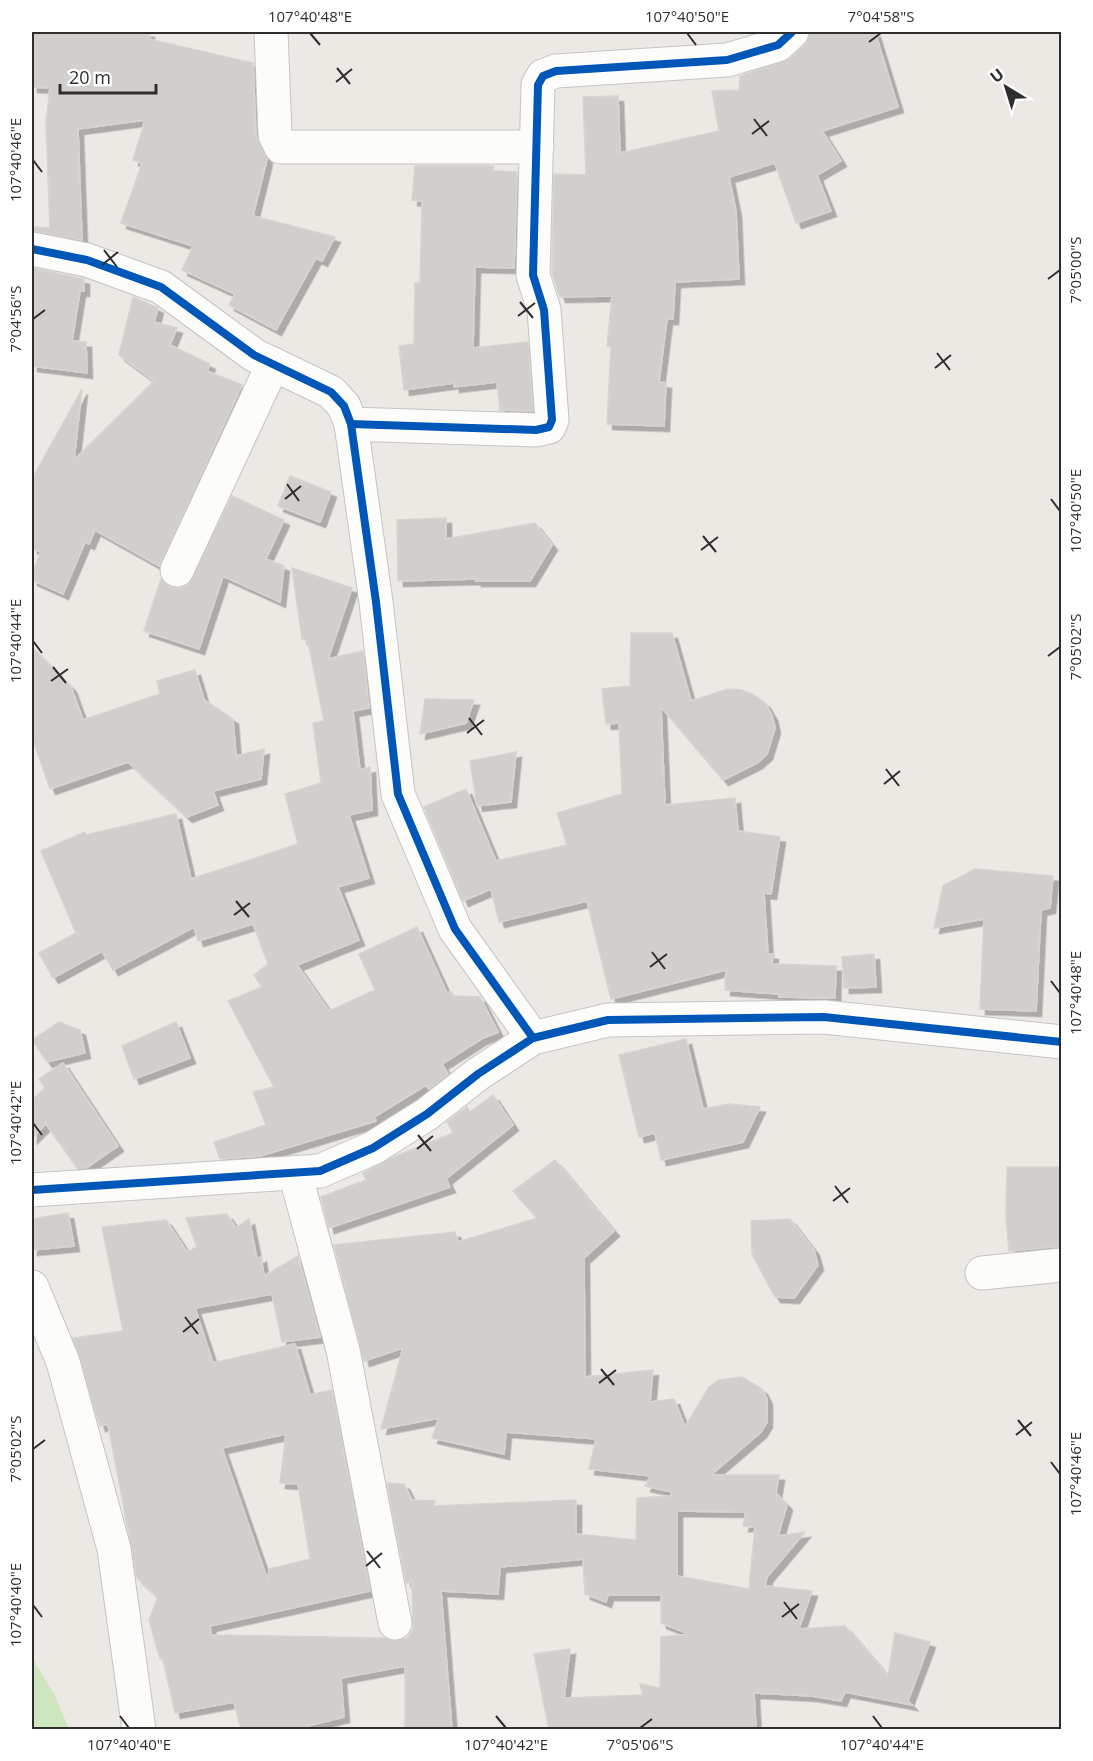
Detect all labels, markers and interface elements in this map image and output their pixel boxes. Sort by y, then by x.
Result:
text: 107°40'48"E [268,6,352,26]
text: 107°40'50"E [645,6,729,26]
text: 7°04'58"S [848,6,914,26]
scale bar [60,57,156,95]
north arrow [976,57,1036,117]
text: U [985,63,1008,88]
text: 20 m [69,65,111,89]
text: 107°40'46"E [5,118,25,202]
text: 7°05'00"S [1065,237,1085,303]
text: 7°04'56"S [5,286,25,352]
text: 107°40'50"E [1065,469,1085,553]
text: 107°40'44"E [5,599,25,683]
text: 7°05'02"S [1065,614,1085,680]
text: 107°40'48"E [1065,951,1085,1035]
text: 107°40'42"E [5,1081,25,1165]
text: 7°05'02"S [5,1416,25,1482]
text: 107°40'46"E [1065,1432,1085,1516]
text: 107°40'40"E [5,1563,25,1647]
text: 107°40'40"E [87,1734,171,1754]
text: 107°40'42"E [464,1734,548,1754]
text: 7°05'06"S [607,1734,673,1754]
text: 107°40'44"E [840,1734,924,1754]

